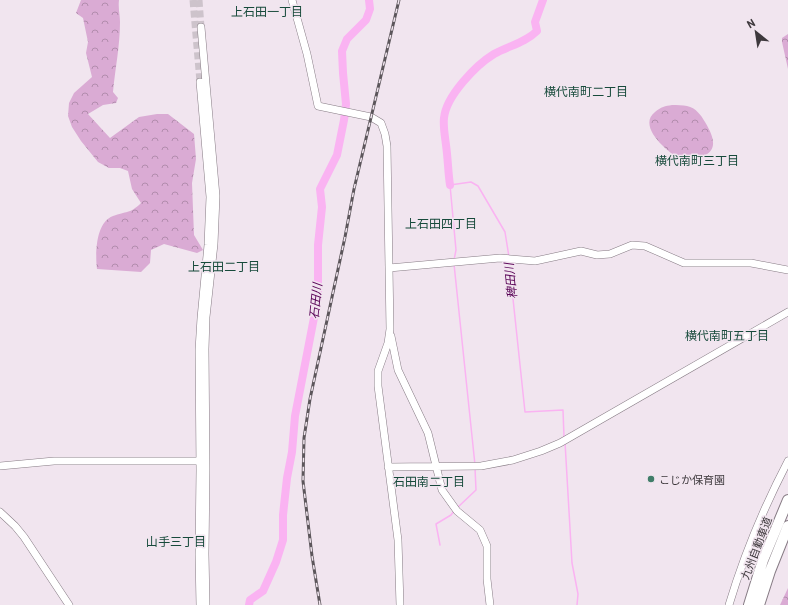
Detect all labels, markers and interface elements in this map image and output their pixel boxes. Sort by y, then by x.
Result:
district label: 上石田一丁目 [231,4,303,18]
north arrow [736,12,776,52]
text: N [744,15,757,30]
district label: 横代南町二丁目 [544,84,628,98]
district label: 横代南町三丁目 [655,153,739,167]
district label: 上石田四丁目 [405,216,477,230]
district label: 上石田二丁目 [188,259,260,273]
water label: 稗田川 [501,260,519,300]
water label: 石田川 [306,280,324,320]
district label: 横代南町五丁目 [685,328,769,342]
place label: こじか保育園 [659,473,725,486]
district label: 石田南二丁目 [393,474,465,488]
marker: こじか保育園 [646,474,656,484]
street label: 九州自動車道 [738,515,774,581]
district label: 山手三丁目 [146,534,206,548]

